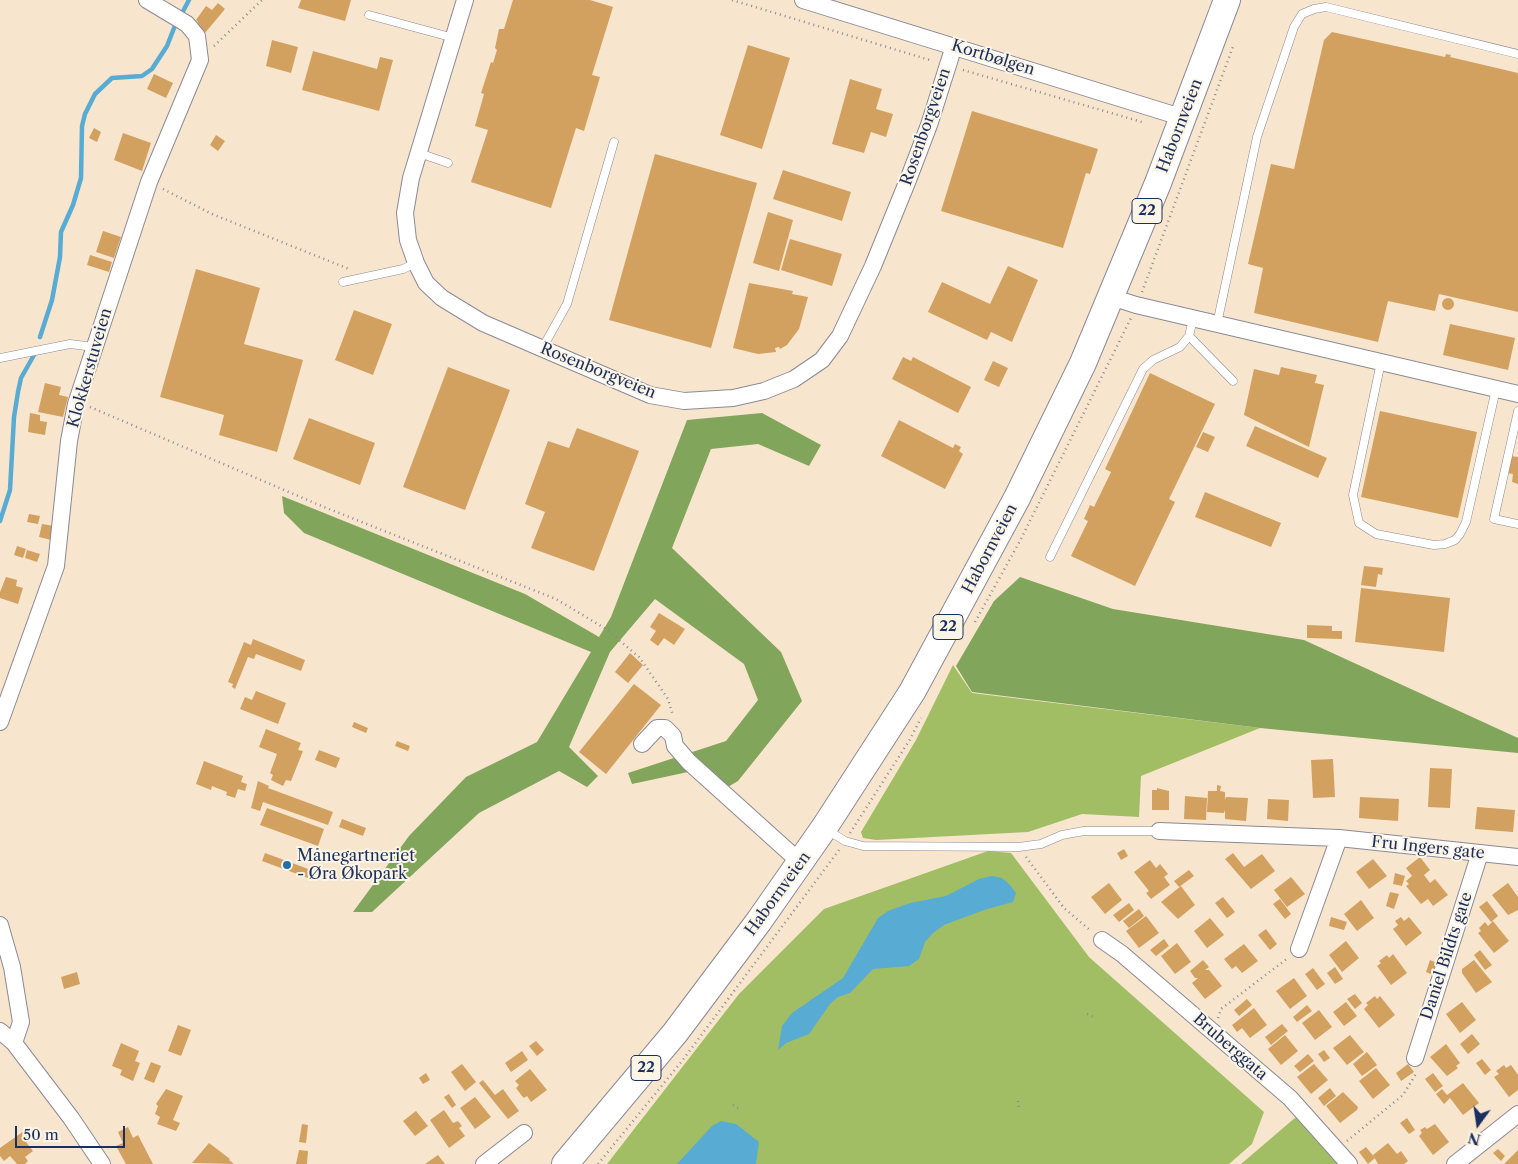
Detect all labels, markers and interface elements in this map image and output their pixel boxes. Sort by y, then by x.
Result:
street label: Kortbølgen [949,36,1037,80]
street label: Rosenborgveien [897,66,955,188]
street label: Habornveien [1153,76,1207,176]
road number: 22 [1132,198,1162,224]
street label: Klokkerstuveien [64,306,116,430]
street label: Rosenborgveien [537,339,659,403]
street label: Habornveien [958,501,1022,597]
road number: 22 [933,614,963,640]
street label: Fru Ingers gate [1370,832,1486,864]
place label: Månegartneriet - Øra Økopark [297,846,415,884]
street label: Habornveien [741,848,815,940]
marker: Månegartneriet - Øra Økopark [281,859,293,871]
street label: Daniel Bildts gate [1417,890,1477,1022]
street label: Bruberggata [1189,1009,1271,1085]
road number: 22 [631,1056,661,1080]
north arrow [1453,1099,1503,1149]
scale bar [18,1116,128,1148]
text: 50 m [23,1125,59,1144]
text: N [1466,1128,1482,1149]

